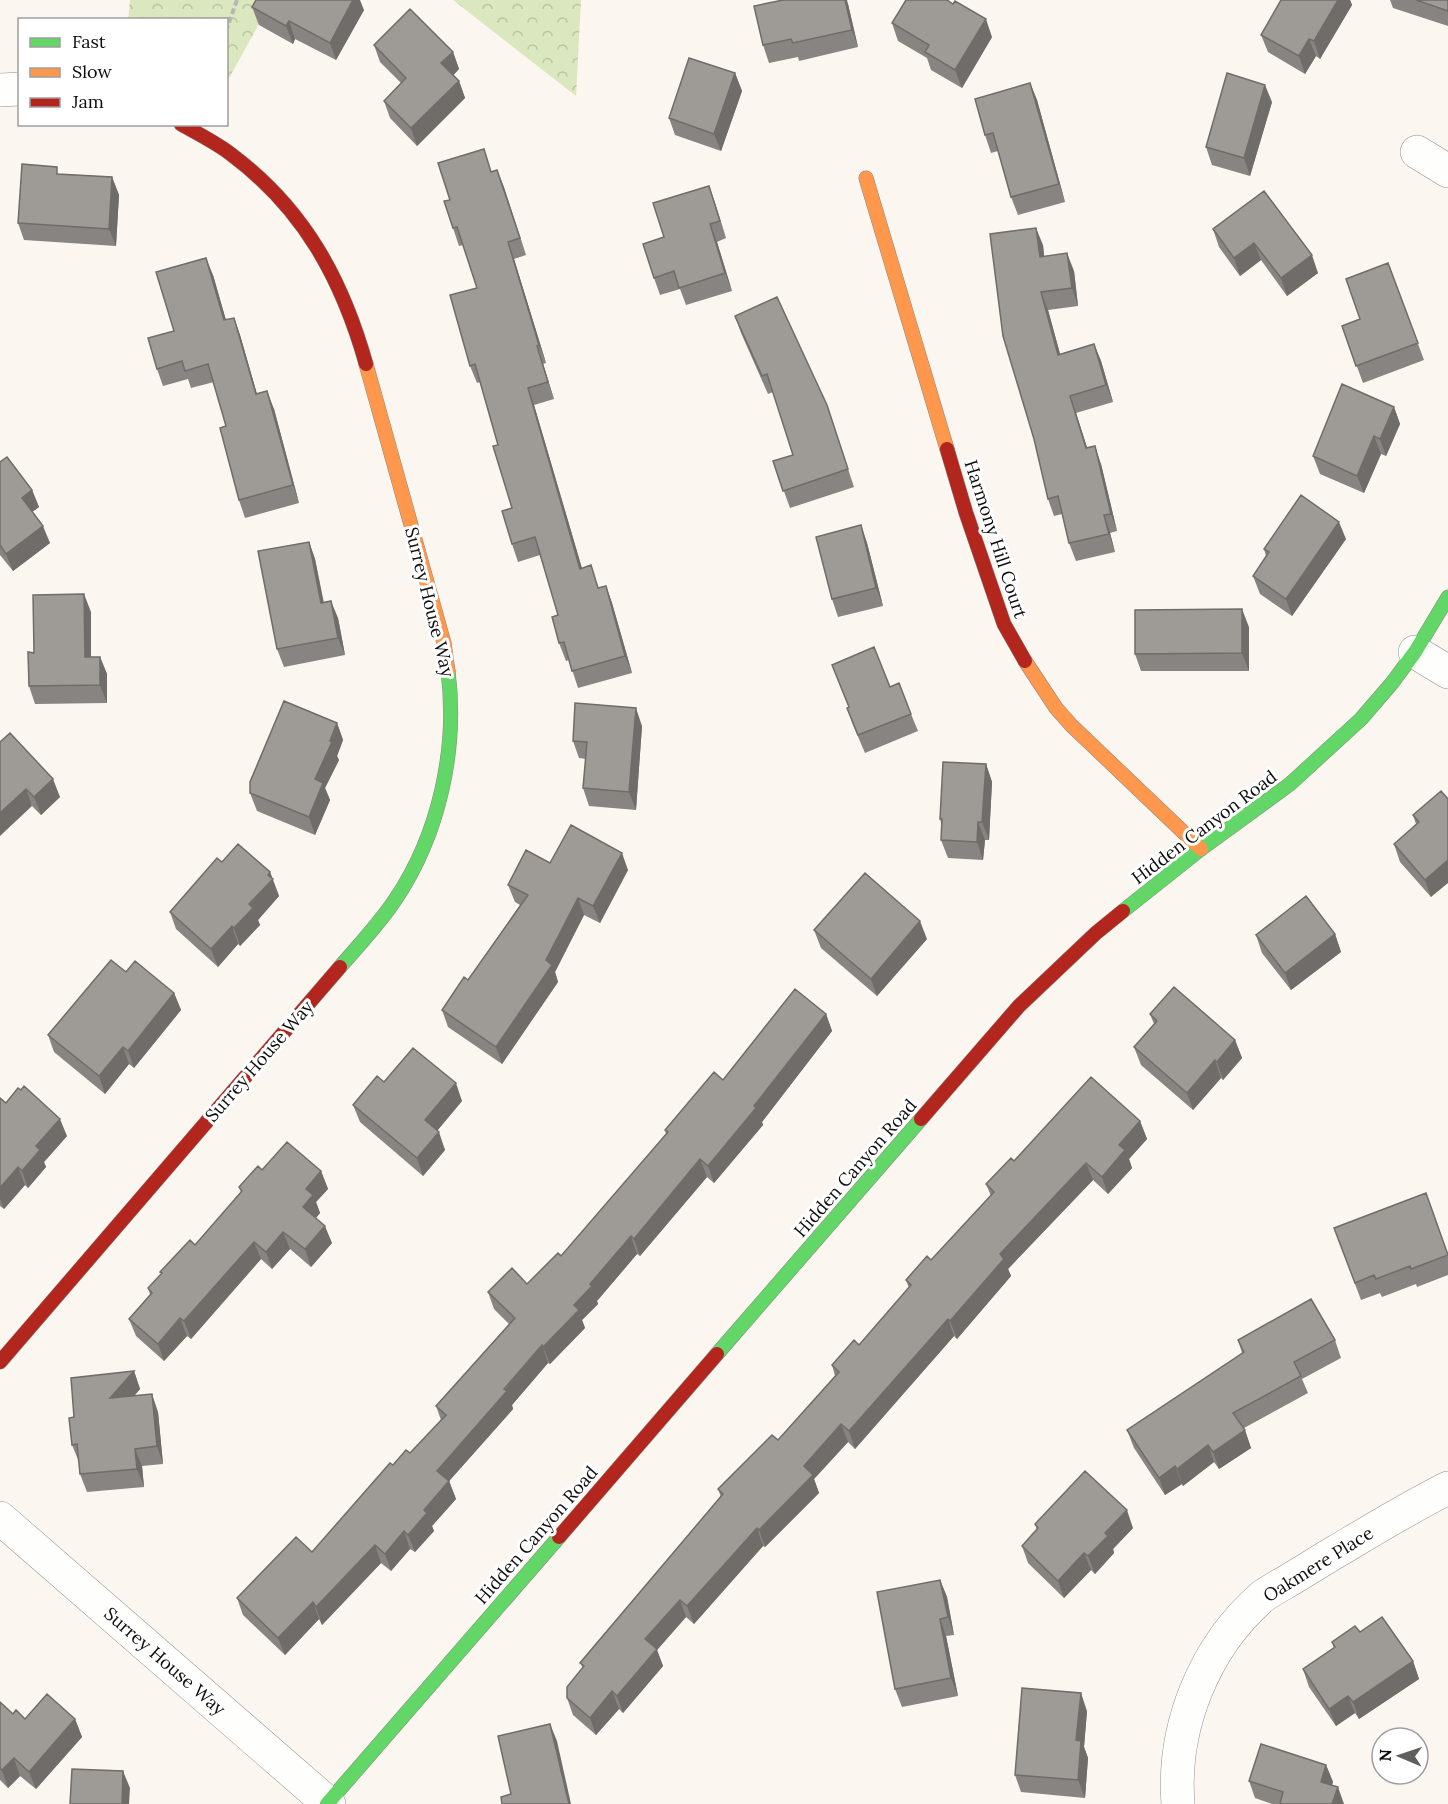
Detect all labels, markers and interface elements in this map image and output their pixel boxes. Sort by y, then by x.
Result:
legend [18,18,228,126]
text: Fast [72,30,106,53]
text: Slow [72,60,112,83]
text: Jam [71,90,104,113]
street label: Harmony Hill Court [960,457,1032,621]
street label: Surrey House Way [400,525,460,680]
street label: Hidden Canyon Road [1127,765,1281,889]
street label: Surrey House Way [200,995,318,1127]
street label: Hidden Canyon Road [789,1094,922,1242]
street label: Hidden Canyon Road [470,1461,603,1609]
street label: Oakmere Place [1259,1521,1378,1607]
street label: Surrey House Way [99,1602,231,1720]
north arrow [1370,1726,1430,1786]
text: N [1375,1749,1395,1762]

